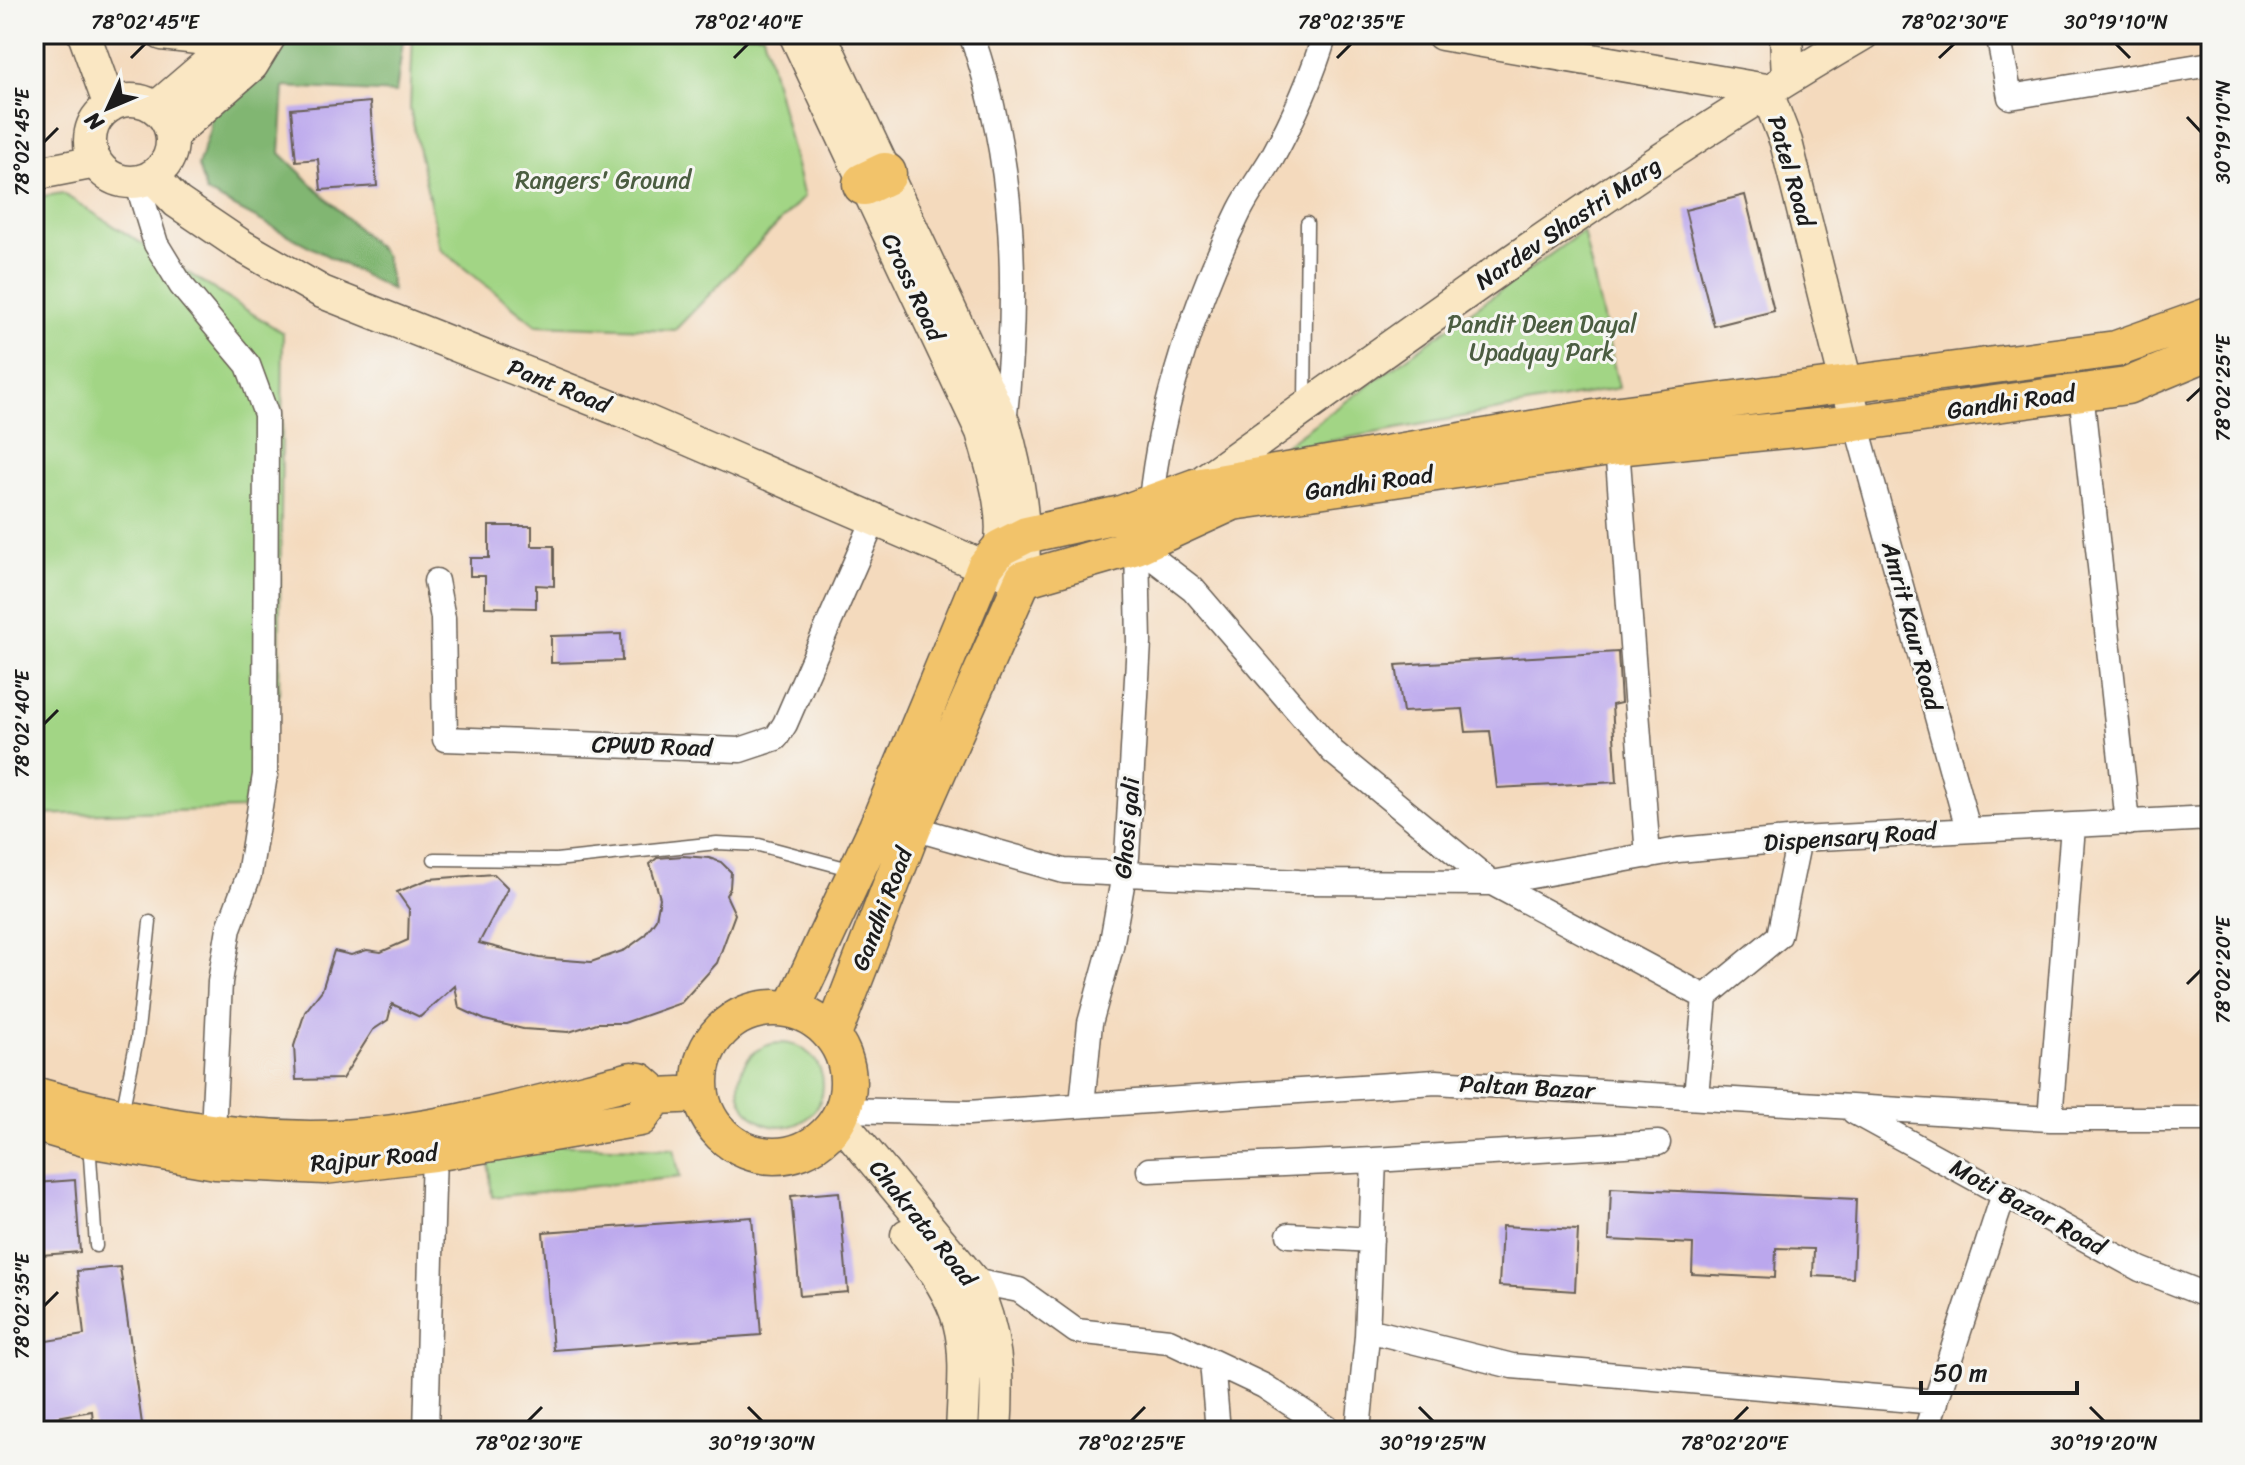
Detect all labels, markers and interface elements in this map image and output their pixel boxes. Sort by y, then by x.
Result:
text: 78°02'45"E [91,5,201,40]
text: 78°02'40"E [694,5,804,40]
text: 78°02'35"E [1298,5,1406,40]
text: 78°02'30"E [1901,5,2009,40]
text: 30°19'10"N [2064,5,2168,40]
north arrow [68,68,148,148]
text: 30°19'10"N [2206,80,2241,184]
text: 78°02'45"E [5,86,40,196]
text: N [74,102,114,141]
street label: Patel Road [1755,111,1827,233]
street label: Nardev Shastri Marg [1466,145,1670,301]
park label: Rangers' Ground [515,159,693,201]
street label: Cross Road [870,226,957,350]
park label: Pandit Deen Dayal Upadyay Park [1447,303,1638,373]
text: 78°02'25"E [2206,333,2241,441]
street label: Pant Road [501,346,618,426]
street label: Gandhi Road [1944,372,2080,432]
street label: Gandhi Road [1302,453,1438,513]
street label: Amrit Kaur Road [1869,536,1955,717]
text: 78°02'40"E [5,668,40,778]
street label: CPWD Road [591,723,715,769]
street label: Ghosi gali [1102,774,1152,880]
street label: Dispensary Road [1762,810,1940,864]
street label: Gandhi Road [839,839,926,977]
text: 78°02'20"E [2206,914,2241,1024]
street label: Paltan Bazar [1458,1062,1598,1112]
street label: Rajpur Road [309,1131,442,1184]
street label: Moti Bazar Road [1942,1147,2116,1269]
street label: Chakrata Road [858,1150,989,1297]
text: 78°02'35"E [5,1251,40,1359]
scale bar [1921,1345,2077,1395]
text: 50 m [1933,1352,1988,1394]
text: 78°02'30"E [475,1426,583,1461]
text: 30°19'30"N [709,1426,815,1461]
text: 78°02'25"E [1078,1426,1186,1461]
text: 30°19'25"N [1380,1426,1486,1461]
text: 78°02'20"E [1680,1426,1790,1461]
text: 30°19'20"N [2051,1426,2158,1461]

